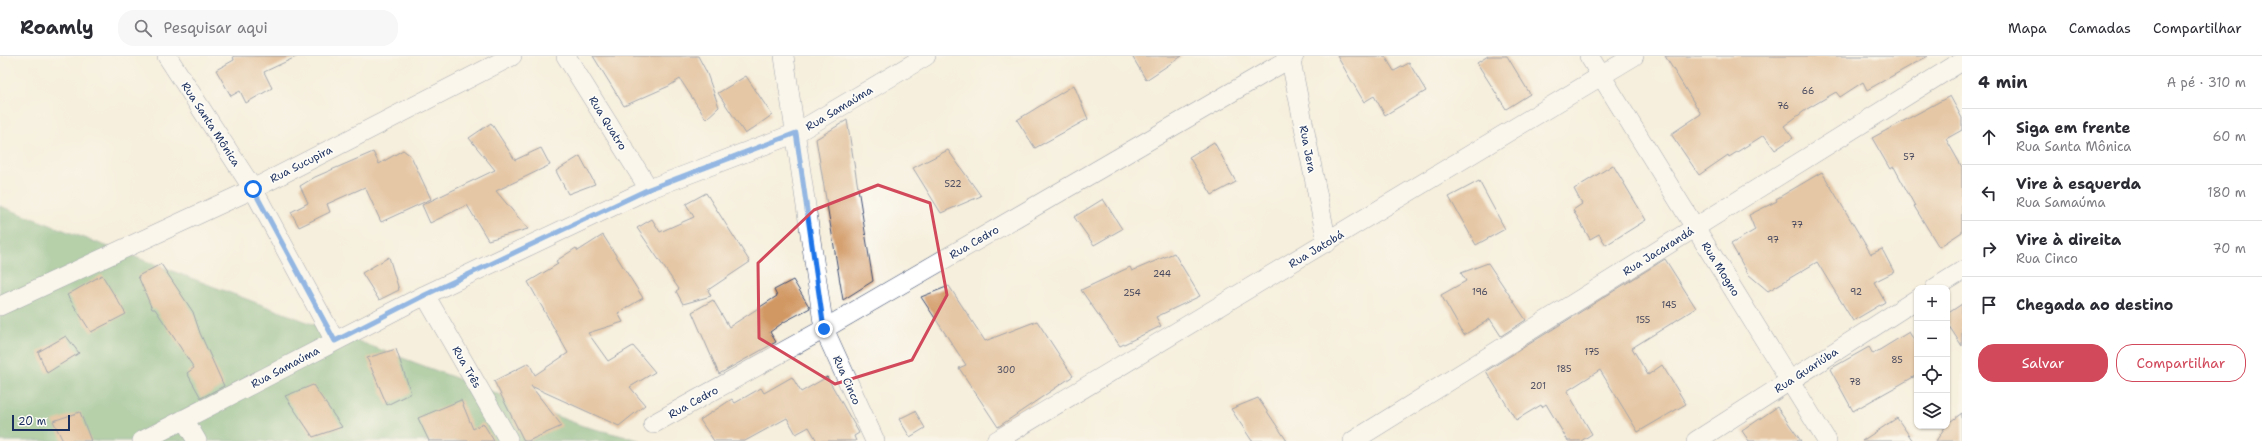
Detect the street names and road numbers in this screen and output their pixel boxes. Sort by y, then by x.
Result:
street label: Rua Santa Mônica [178,79,244,169]
street label: Rua Samaúma [803,82,876,134]
street label: Rua Quatro [585,93,630,153]
street label: Rua Jera [1296,124,1319,174]
street label: Rua Sucupira [267,142,335,187]
street label: Rua Cedro [947,222,1002,263]
street label: Rua Jacarandá [1620,223,1697,279]
street label: Rua Jatobá [1286,227,1347,272]
street label: Rua Mogno [1698,239,1743,300]
street label: Rua Samaúma [248,343,322,392]
street label: Rua Três [449,344,485,391]
street label: Rua Guariúba [1772,344,1841,397]
street label: Rua Cinco [829,353,864,408]
street label: Rua Cedro [666,382,721,422]

